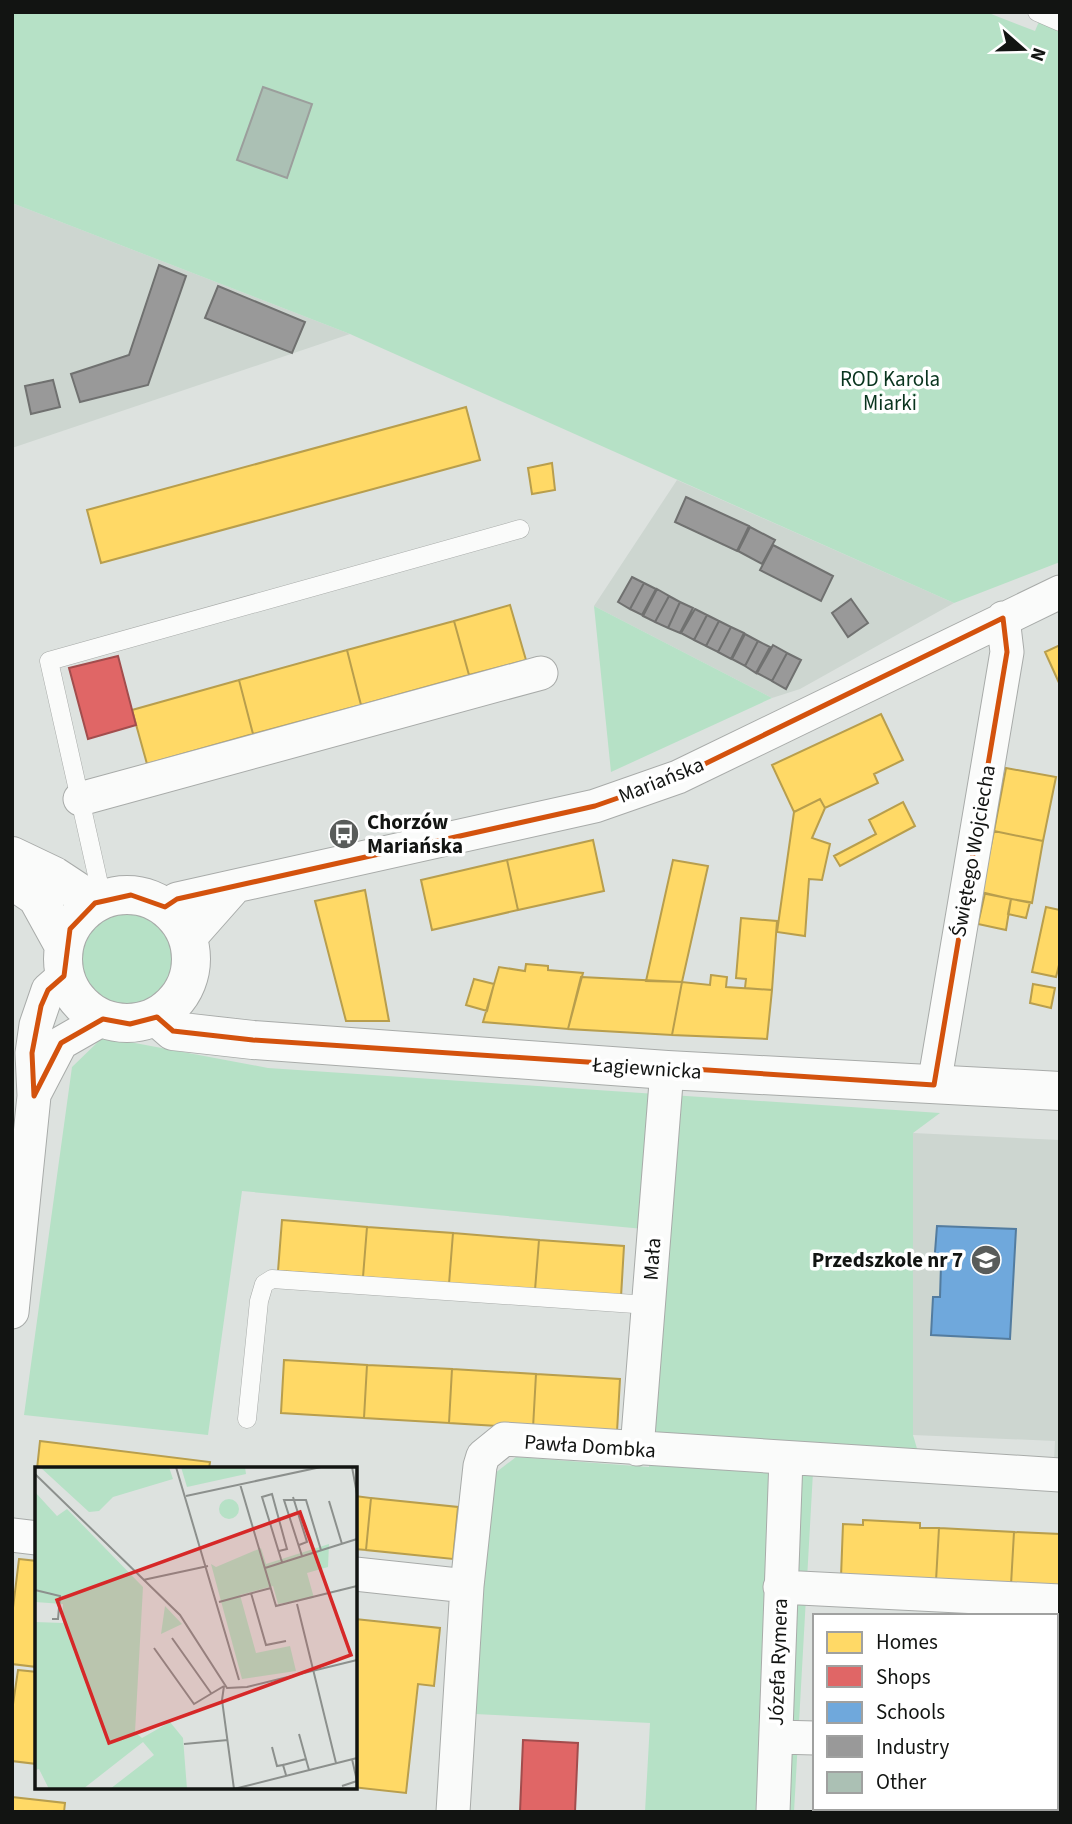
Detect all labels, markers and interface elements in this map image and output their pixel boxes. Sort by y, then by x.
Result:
north arrow [988,14,1058,84]
text: N [1023,44,1052,65]
park label: ROD Karola Miarki [840,364,940,418]
street label: Mariańska [614,749,708,811]
street label: Świętego Wojciecha [943,763,1003,939]
place label: Chorzów Mariańska [367,807,463,861]
bus stop icon: Chorzów Mariańska [327,817,361,851]
street label: Łagiewnicka [590,1049,703,1087]
street label: Mała [636,1237,668,1281]
school or university icon: Przedszkole nr 7 [969,1243,1003,1277]
place label: Przedszkole nr 7 [812,1245,963,1275]
street label: Pawła Dombka [523,1426,657,1466]
inset map [35,1467,357,1789]
street label: Józefa Rymera [761,1598,795,1726]
legend [813,1614,1058,1810]
text: Homes [876,1627,938,1657]
text: Shops [876,1662,931,1692]
text: Schools [876,1697,945,1727]
text: Industry [876,1732,949,1762]
text: Other [876,1767,927,1797]

